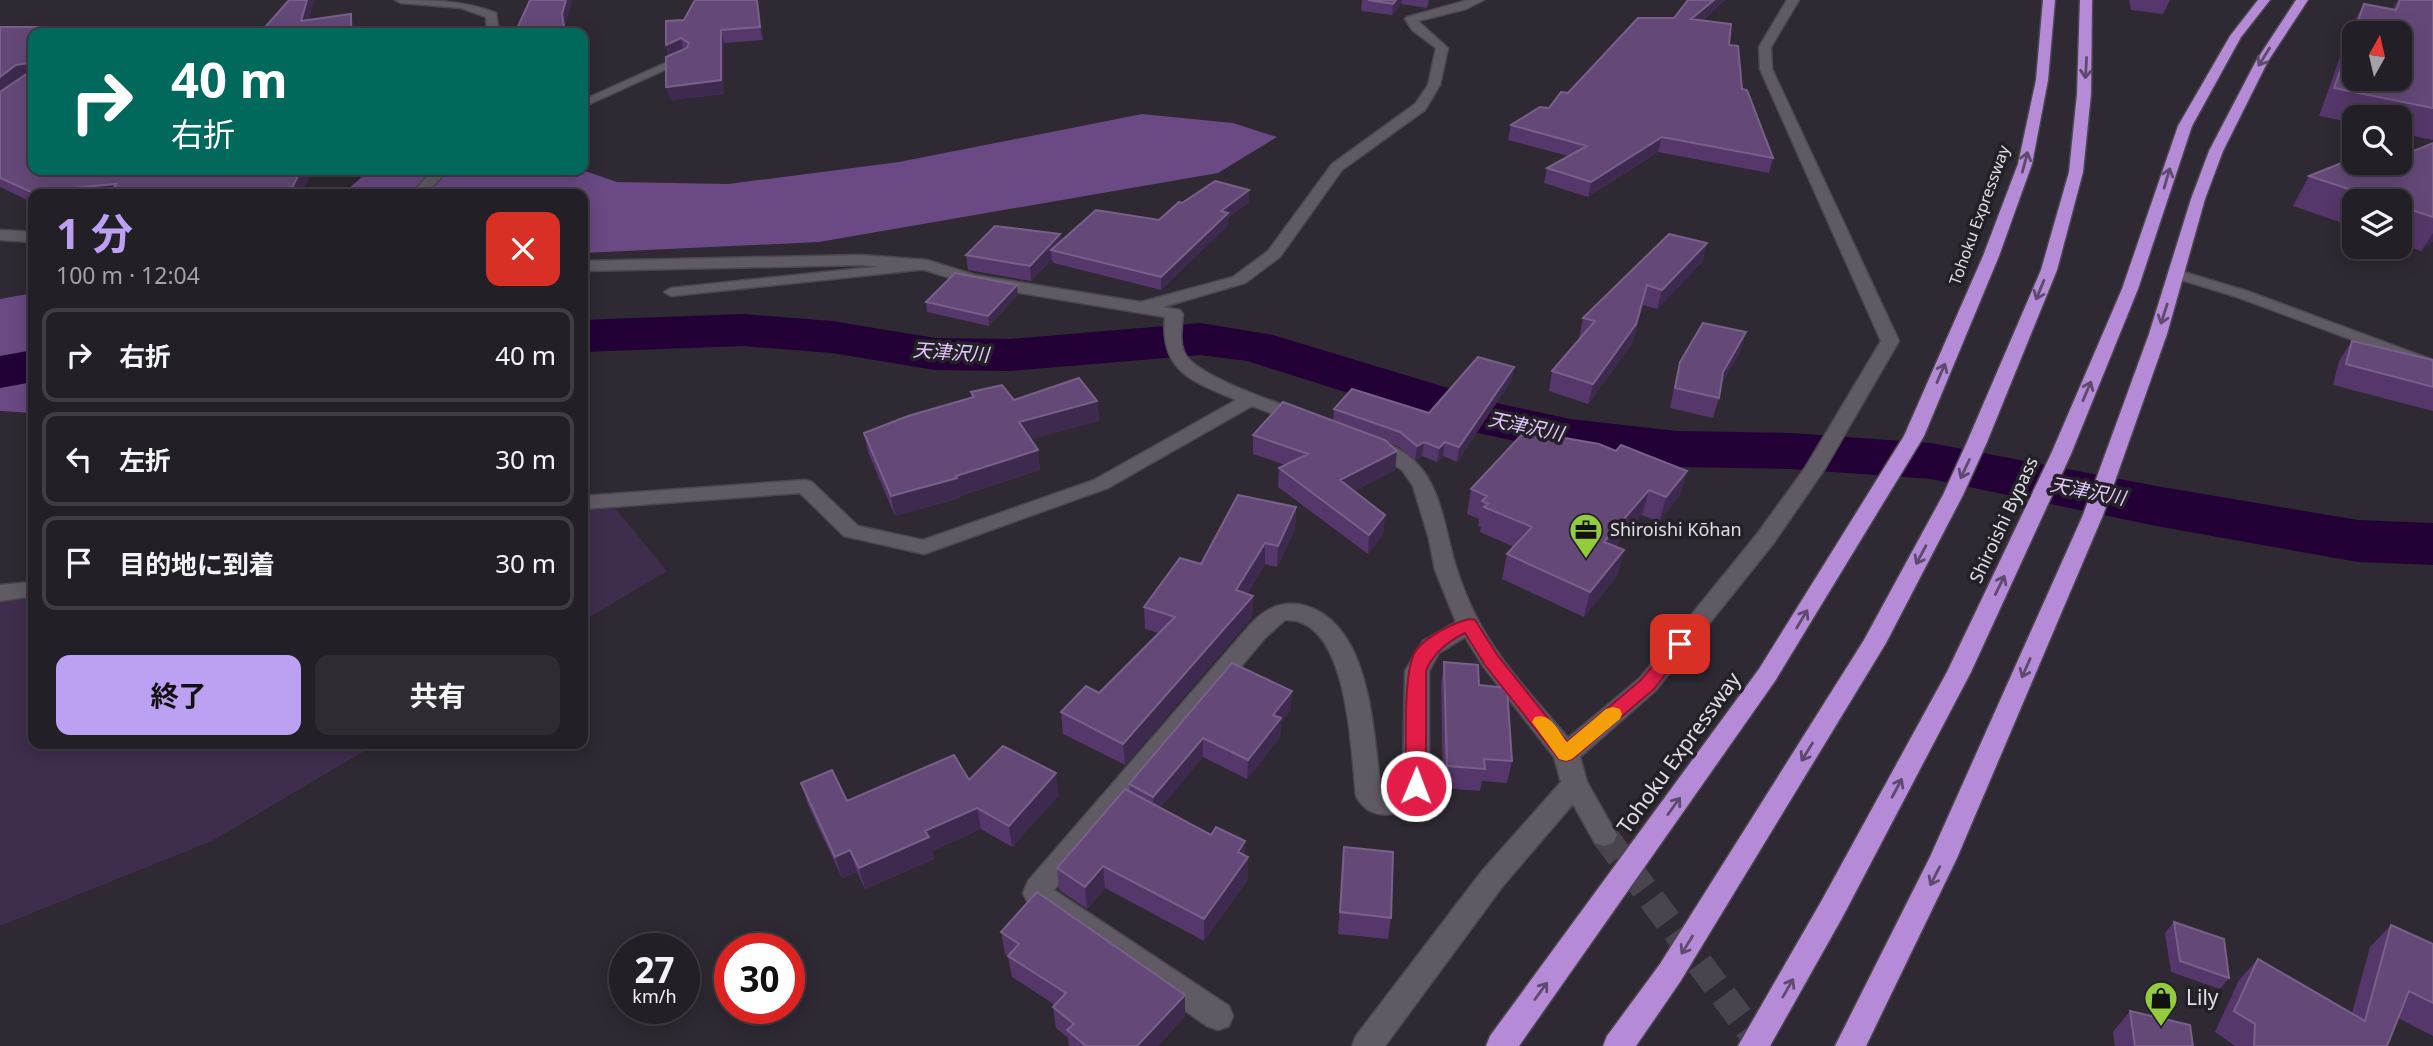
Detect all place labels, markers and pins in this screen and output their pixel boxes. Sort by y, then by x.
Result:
office icon: Shiroishi Kōhan [1567,511,1605,560]
place label: Shiroishi Kōhan [1610,517,1742,541]
pin [1650,614,1710,674]
shop icon: Lily [2142,979,2180,1028]
place label: Lily [2186,983,2219,1011]

